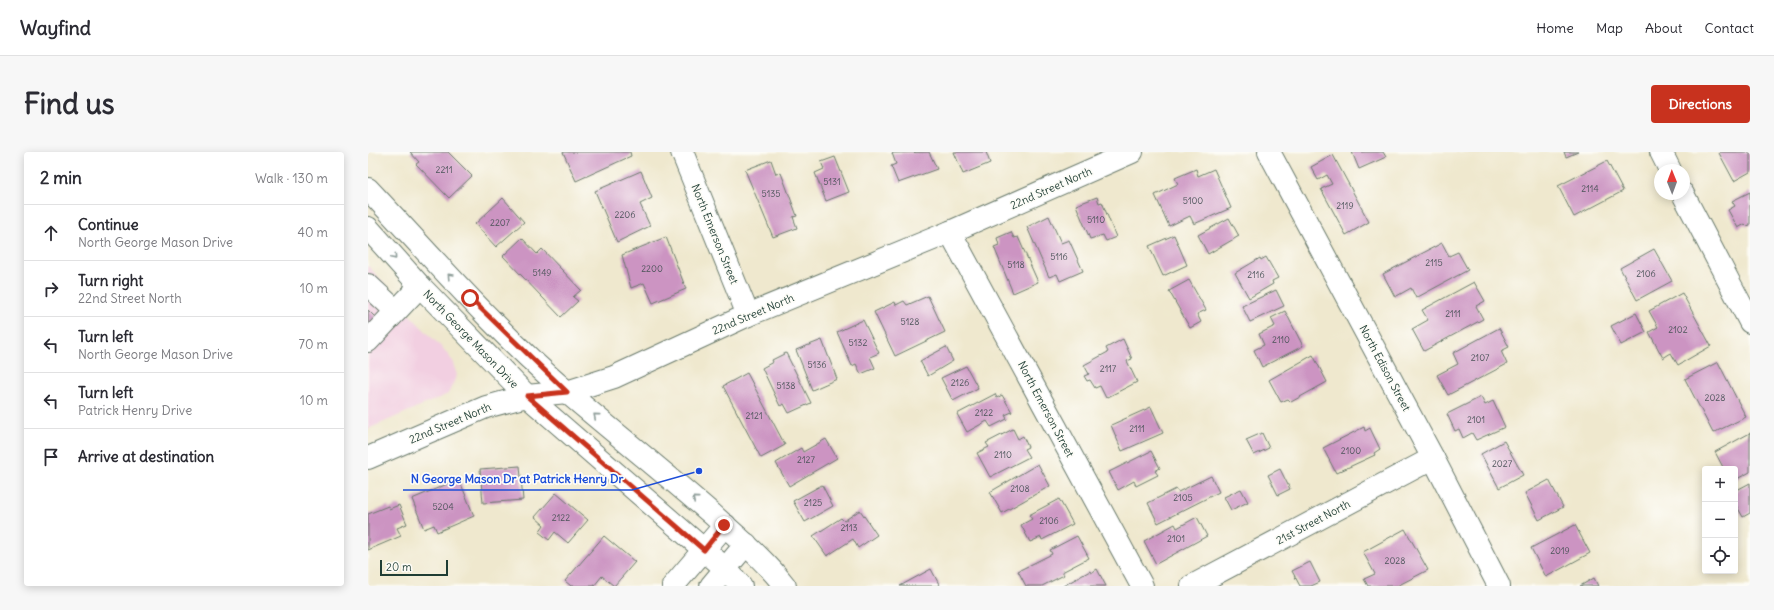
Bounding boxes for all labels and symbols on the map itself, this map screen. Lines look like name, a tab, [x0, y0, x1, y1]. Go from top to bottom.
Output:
house number: 2211	[435, 164, 453, 175]
street label: 22nd Street North	[1008, 164, 1094, 212]
north arrow	[1654, 164, 1690, 200]
house number: 5131	[823, 176, 841, 187]
street label: North Emerson Street	[688, 182, 742, 286]
house number: 2114	[1581, 183, 1599, 194]
house number: 5135	[761, 188, 781, 199]
house number: 5100	[1183, 195, 1203, 206]
house number: 2119	[1336, 200, 1354, 211]
house number: 2206	[615, 209, 635, 220]
house number: 5110	[1087, 214, 1105, 225]
house number: 2207	[490, 217, 511, 228]
house number: 5116	[1050, 251, 1068, 262]
one-way arrow	[390, 252, 397, 259]
house number: 2115	[1425, 257, 1443, 268]
house number: 5118	[1007, 259, 1025, 270]
house number: 2200	[641, 263, 663, 274]
house number: 5149	[532, 267, 552, 278]
house number: 2106	[1636, 268, 1656, 279]
house number: 2116	[1247, 269, 1265, 280]
one-way arrow	[447, 273, 455, 281]
street label: North George Mason Drive	[420, 287, 522, 391]
route start	[461, 289, 479, 307]
street label: 22nd Street North	[710, 290, 796, 338]
house number: 2111	[1445, 308, 1461, 319]
house number: 5128	[901, 316, 919, 327]
street label: North Edison Street	[1356, 322, 1414, 414]
house number: 2102	[1668, 324, 1688, 335]
house number: 2110	[1272, 334, 1290, 345]
house number: 5132	[849, 337, 867, 348]
house number: 2107	[1471, 352, 1490, 363]
house number: 5136	[807, 359, 827, 370]
street label: North Emerson Street	[1015, 359, 1077, 460]
house number: 2117	[1100, 363, 1117, 374]
house number: 2126	[951, 377, 969, 388]
house number: 5138	[776, 380, 796, 391]
house number: 2028	[1705, 392, 1725, 403]
street label: 22nd Street North	[407, 399, 493, 447]
house number: 2122	[975, 407, 993, 418]
house number: 2121	[745, 410, 763, 421]
one-way arrow	[593, 413, 600, 420]
house number: 2101	[1467, 414, 1485, 425]
house number: 2111	[1129, 423, 1145, 434]
house number: 2100	[1341, 445, 1361, 456]
house number: 2110	[994, 449, 1012, 460]
house number: 2127	[797, 454, 816, 465]
house number: 2027	[1492, 458, 1513, 469]
callout: N George Mason Dr at Patrick Henry Dr	[403, 466, 632, 490]
text: N George Mason Dr at Patrick Henry Dr	[411, 471, 623, 487]
house number: 2108	[1010, 483, 1030, 494]
house number: 2105	[1173, 492, 1193, 503]
one-way arrow	[693, 497, 700, 504]
house number: 2125	[804, 497, 822, 508]
street label: 21st Street North	[1274, 497, 1352, 547]
house number: 5204	[432, 501, 454, 512]
house number: 2122	[552, 512, 570, 523]
house number: 2106	[1039, 515, 1059, 526]
route end	[715, 516, 733, 534]
house number: 2113	[840, 522, 858, 533]
house number: 2101	[1167, 533, 1185, 544]
house number: 2019	[1550, 545, 1570, 556]
house number: 2028	[1385, 555, 1405, 566]
scale bar	[380, 558, 448, 577]

